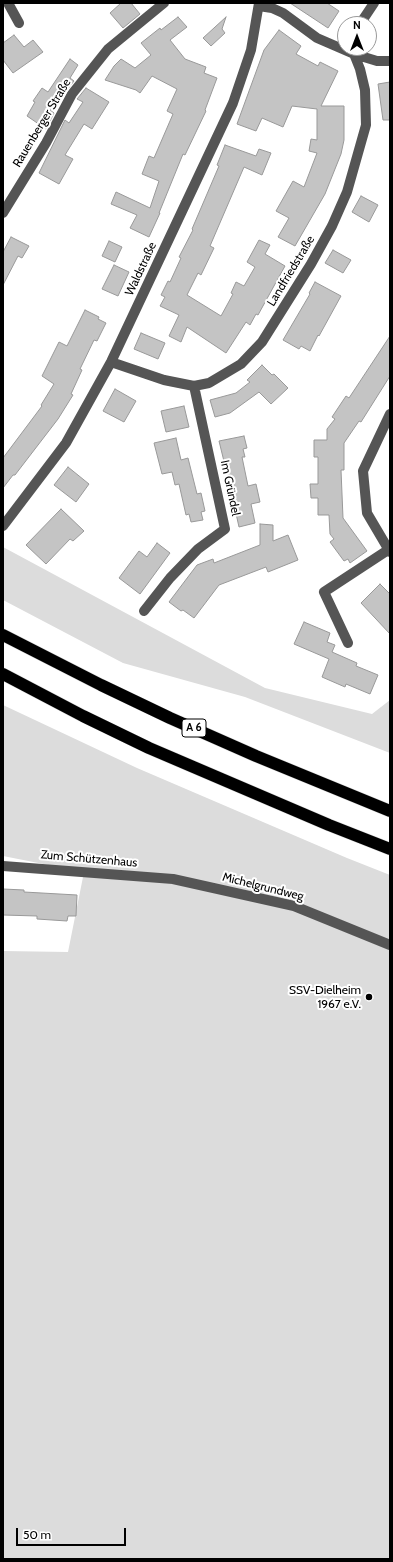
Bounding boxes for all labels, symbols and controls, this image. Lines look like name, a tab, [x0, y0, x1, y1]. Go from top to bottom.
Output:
north arrow	[337, 16, 377, 56]
text: N	[353, 18, 361, 32]
street label: Rauenberger Straße	[10, 76, 74, 170]
street label: Landfriedstraße	[264, 233, 318, 309]
street label: Waldstraße	[122, 240, 160, 298]
street label: Im Gründel	[217, 459, 243, 517]
road number: A 6	[182, 719, 206, 737]
street label: Zum Schützenhaus	[40, 848, 138, 870]
street label: Michelgrundweg	[221, 870, 305, 904]
place label: SSV-Dielheim 1967 e.V.	[289, 983, 361, 1011]
marker: SSV-Dielheim 1967 e.V.	[364, 992, 374, 1002]
scale bar	[18, 1520, 128, 1546]
text: 50 m	[23, 1527, 51, 1542]

